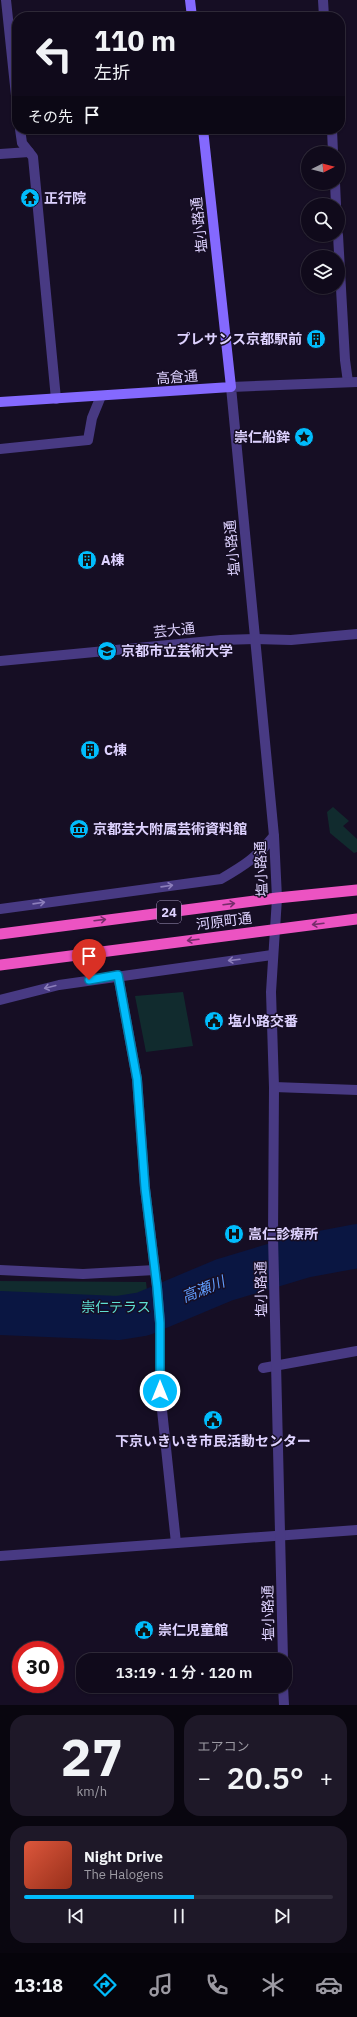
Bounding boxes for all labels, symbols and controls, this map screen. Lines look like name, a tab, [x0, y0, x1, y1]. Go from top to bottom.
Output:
text: 110 m	[94, 22, 176, 59]
icon: left	[28, 28, 80, 80]
text: 左折	[94, 61, 130, 84]
icon: arrive	[81, 104, 103, 126]
text: その先	[28, 107, 73, 126]
north arrow	[301, 146, 345, 190]
map controls	[301, 146, 345, 294]
temple icon: 正行院	[19, 187, 41, 209]
place label: 正行院	[44, 189, 86, 207]
street label: 塩小路通	[187, 196, 211, 254]
button: search	[301, 198, 345, 242]
button: layers	[301, 250, 345, 294]
building icon: プレサンス京都駅前	[305, 328, 327, 350]
place label: プレサンス京都駅前	[176, 330, 302, 348]
street label: 高倉通	[155, 367, 199, 387]
place icon: 崇仁船鉾	[293, 426, 315, 448]
place label: 崇仁船鉾	[234, 428, 290, 446]
street label: 塩小路通	[221, 519, 243, 577]
building icon: A棟	[76, 549, 98, 571]
place label: A棟	[101, 551, 125, 569]
street label: 芸大通	[152, 619, 196, 641]
school or university icon: 京都市立芸術大学	[96, 640, 118, 662]
place label: 京都市立芸術大学	[121, 642, 233, 660]
building icon: C棟	[79, 739, 101, 761]
place label: C棟	[104, 741, 127, 759]
museum icon: 京都芸大附属芸術資料館	[68, 818, 90, 840]
place label: 京都芸大附属芸術資料館	[93, 820, 247, 838]
street label: 塩小路通	[251, 841, 271, 897]
one-way arrow	[161, 882, 174, 890]
one-way arrow	[32, 899, 45, 907]
one-way arrow	[222, 900, 235, 908]
road number: 24	[157, 901, 181, 923]
street label: 河原町通	[195, 909, 253, 933]
one-way arrow	[93, 916, 106, 924]
one-way arrow	[312, 920, 325, 928]
one-way arrow	[187, 936, 200, 944]
pin	[72, 939, 106, 980]
icon: arrive	[78, 945, 100, 967]
one-way arrow	[227, 956, 240, 963]
one-way arrow	[43, 984, 56, 991]
public building icon: 塩小路交番	[203, 1010, 225, 1032]
place label: 塩小路交番	[228, 1012, 298, 1030]
hospital icon: 嵩仁診療所	[223, 1223, 245, 1245]
place label: 嵩仁診療所	[248, 1225, 318, 1243]
street label: 塩小路通	[252, 1261, 270, 1317]
water label: 高瀬川	[179, 1271, 229, 1306]
park label: 崇仁テラス	[81, 1298, 151, 1316]
position arrow	[139, 1370, 181, 1412]
public building icon: 下京いきいき市民活動センター	[202, 1409, 224, 1431]
place label: 下京いきいき市民活動センター	[115, 1432, 311, 1450]
street label: 塩小路通	[259, 1585, 277, 1641]
public building icon: 崇仁児童館	[133, 1619, 155, 1641]
place label: 崇仁児童館	[158, 1621, 228, 1639]
speed limit sign: 30	[12, 1641, 64, 1693]
text: 13:19 · 1 分 · 120 m	[116, 1663, 252, 1682]
text: 27	[61, 1723, 123, 1790]
text: エアコン	[198, 1738, 250, 1755]
text: 20.5°	[227, 1758, 304, 1797]
text: −	[198, 1763, 211, 1792]
text: +	[320, 1763, 333, 1792]
text: km/h	[76, 1783, 107, 1800]
text: Night Drive	[84, 1847, 163, 1866]
text: The Halogens	[84, 1866, 164, 1883]
icon: previous	[65, 1905, 87, 1927]
icon: pause	[168, 1905, 190, 1927]
icon: next	[271, 1905, 293, 1927]
icon: directions	[91, 1971, 119, 1999]
icon: music	[147, 1971, 175, 1999]
icon: phone	[203, 1971, 231, 1999]
icon: climate	[259, 1971, 287, 1999]
icon: car	[315, 1971, 343, 1999]
text: 13:18	[14, 1974, 63, 1997]

